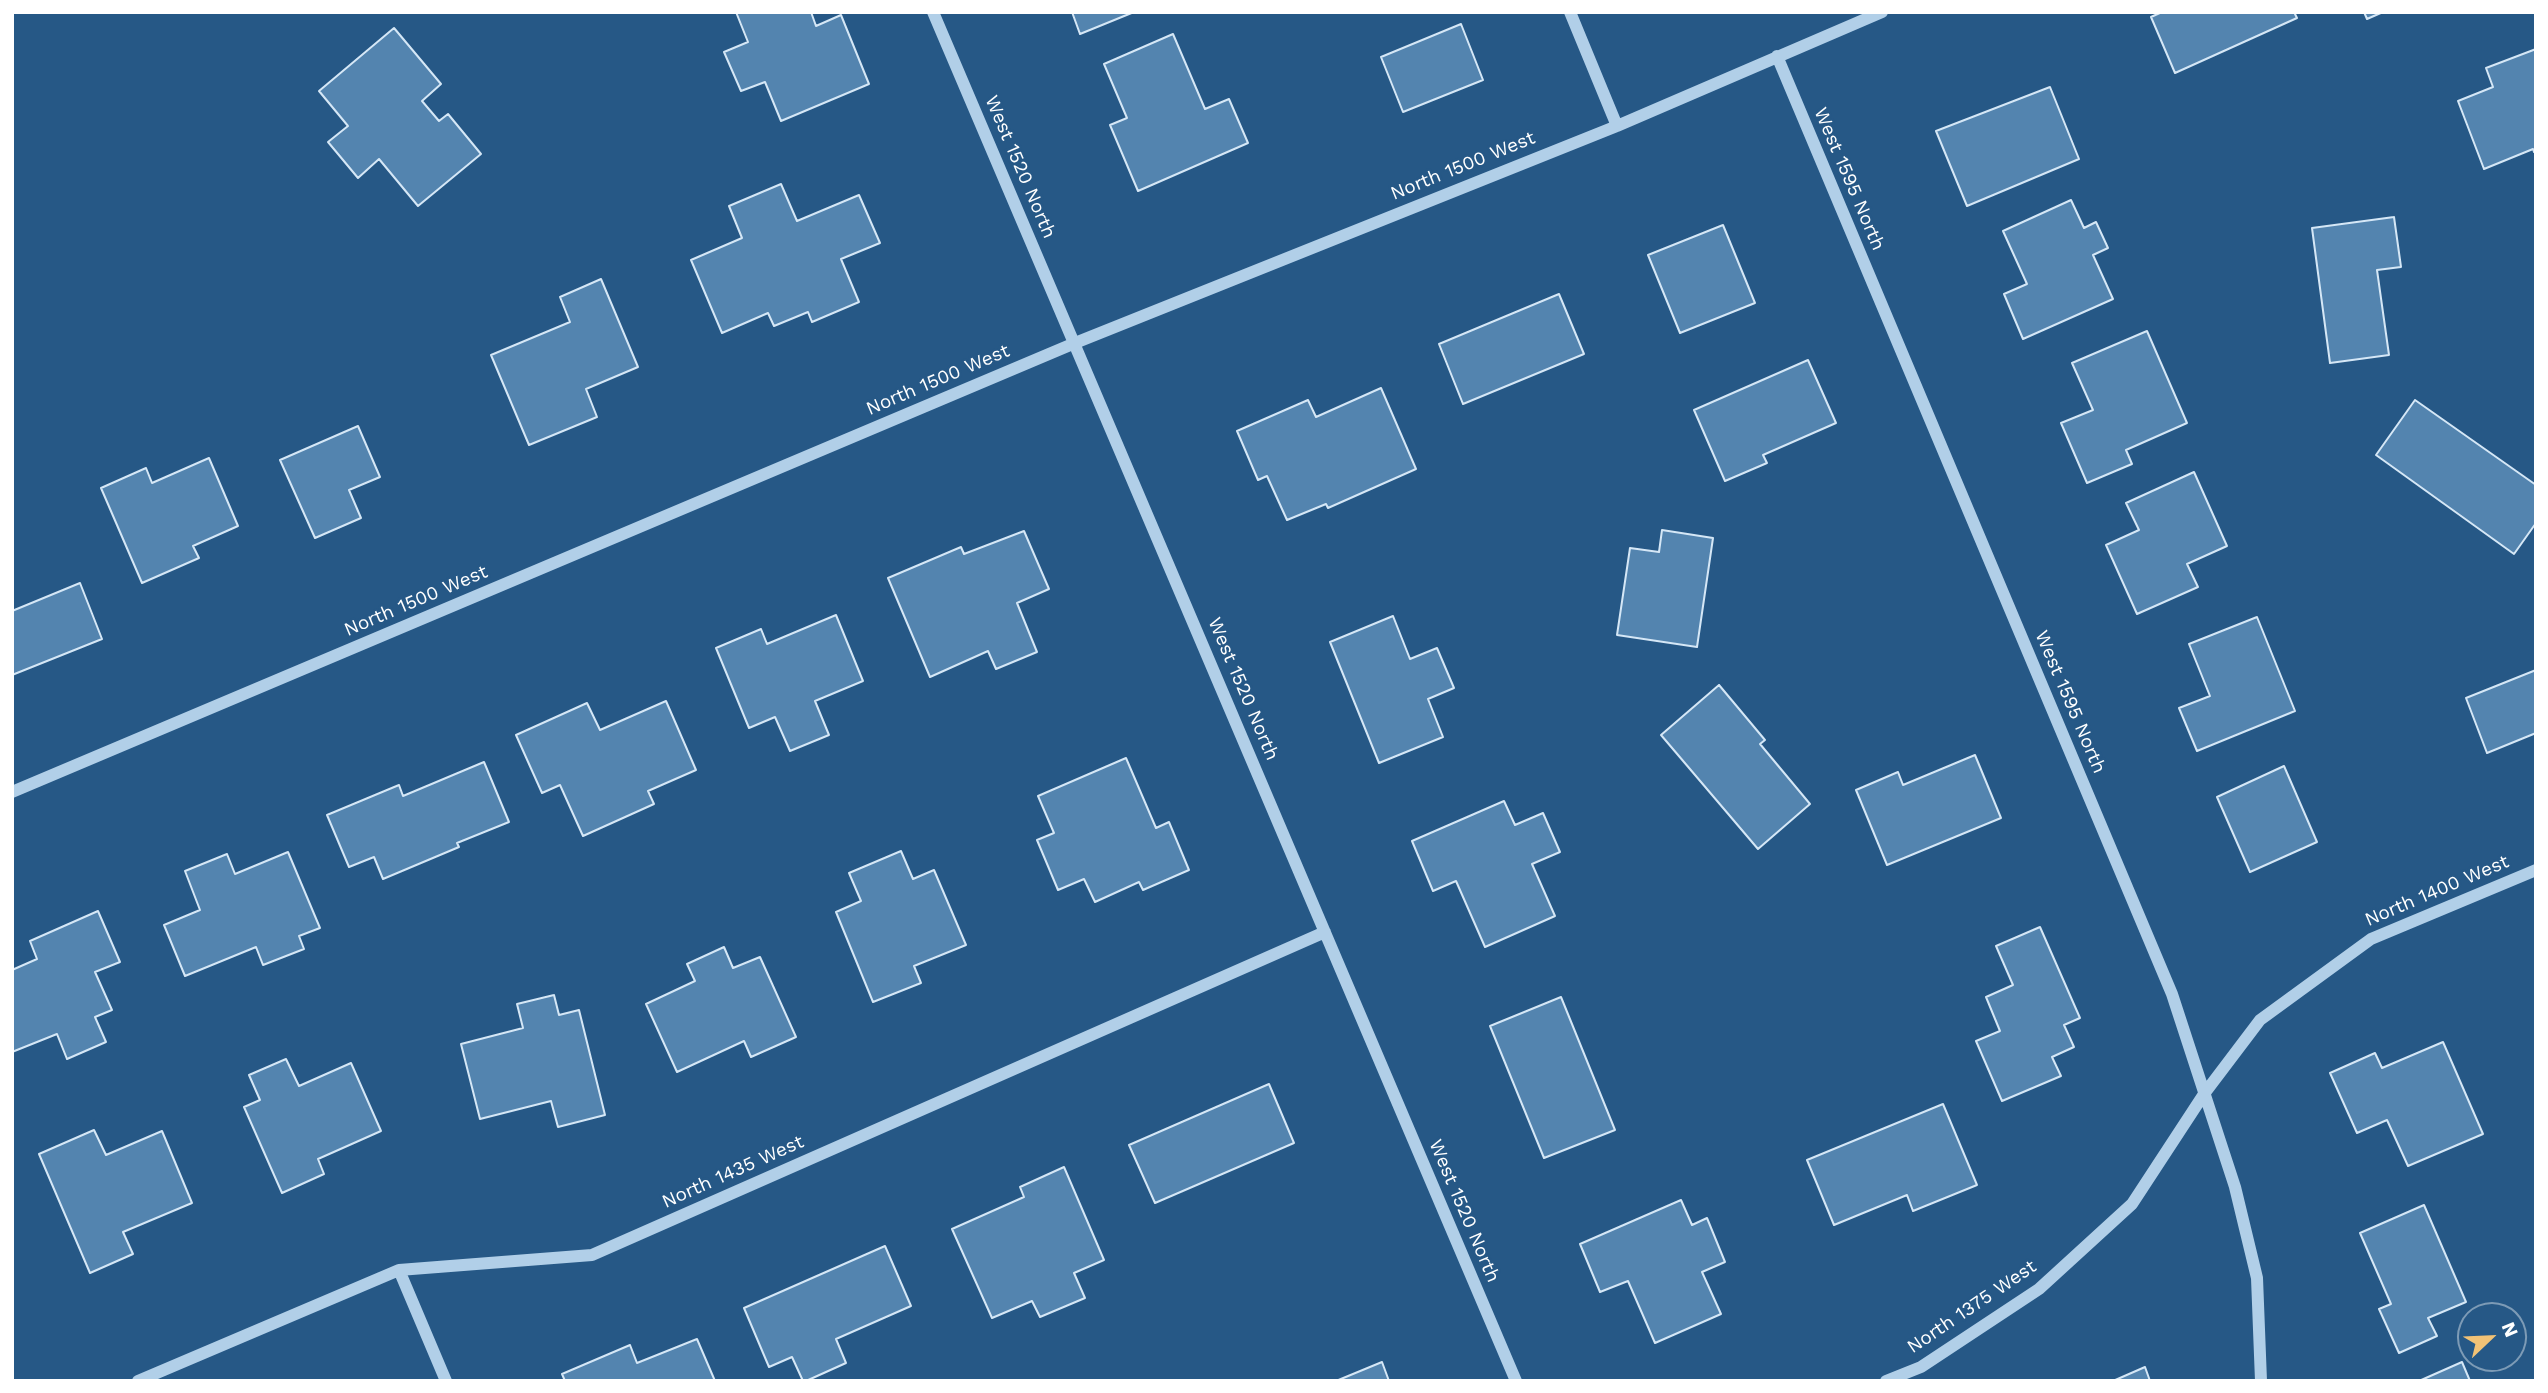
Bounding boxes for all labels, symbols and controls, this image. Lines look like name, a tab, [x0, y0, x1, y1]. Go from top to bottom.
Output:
street label: West 1520 North	[980, 92, 1060, 242]
street label: West 1595 North	[1809, 104, 1889, 254]
street label: North 1500 West	[1387, 127, 1539, 205]
street label: North 1500 West	[863, 339, 1013, 421]
street label: North 1500 West	[341, 560, 491, 642]
street label: West 1520 North	[1203, 614, 1283, 764]
street label: West 1595 North	[2030, 627, 2110, 777]
street label: North 1400 West	[2362, 850, 2512, 932]
street label: North 1435 West	[659, 1131, 807, 1213]
street label: West 1520 North	[1424, 1136, 1504, 1286]
street label: North 1375 West	[1903, 1255, 2041, 1359]
north arrow	[2457, 1302, 2527, 1372]
text: N	[2497, 1318, 2523, 1340]

